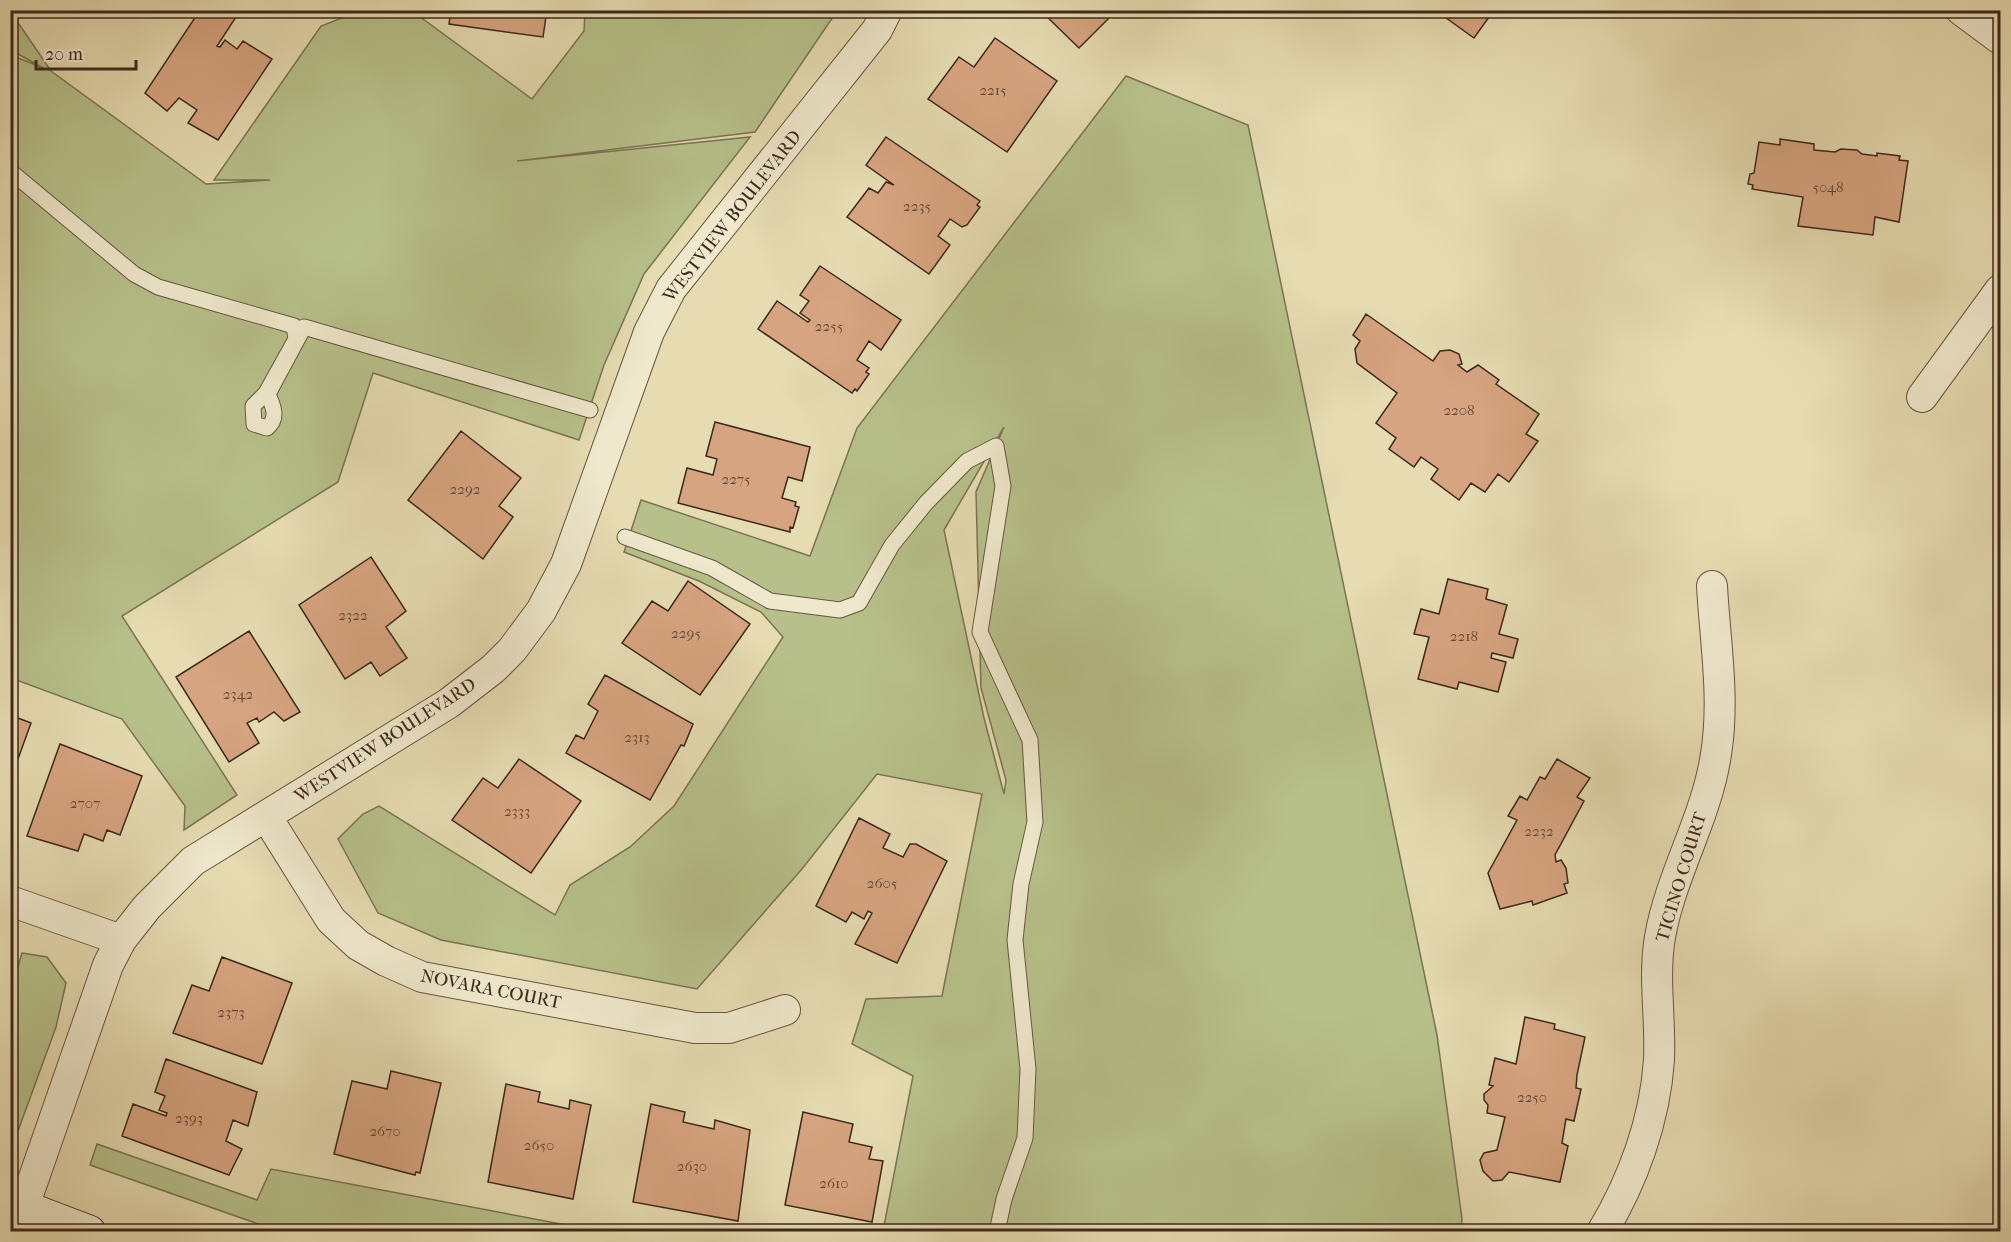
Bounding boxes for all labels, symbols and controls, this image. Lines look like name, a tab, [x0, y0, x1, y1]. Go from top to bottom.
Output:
scale bar	[36, 33, 136, 71]
text: 20 m	[45, 44, 83, 65]
house number: 2215	[979, 81, 1007, 99]
street label: WESTVIEW BOULEVARD	[658, 126, 806, 307]
house number: 5048	[1813, 178, 1843, 196]
house number: 2235	[903, 197, 931, 215]
house number: 2255	[815, 317, 843, 335]
house number: 2208	[1443, 401, 1475, 419]
house number: 2275	[721, 470, 751, 488]
house number: 2292	[449, 480, 481, 498]
house number: 2322	[338, 606, 368, 624]
house number: 2295	[671, 624, 701, 642]
house number: 2218	[1450, 627, 1478, 645]
street label: WESTVIEW BOULEVARD	[290, 674, 480, 808]
house number: 2342	[223, 685, 254, 703]
house number: 2313	[624, 728, 650, 746]
house number: 2707	[70, 794, 100, 812]
house number: 2333	[504, 802, 530, 820]
street label: TICINO COURT	[1652, 809, 1711, 944]
house number: 2232	[1524, 822, 1554, 840]
house number: 2605	[867, 874, 897, 892]
street label: NOVARA COURT	[419, 966, 564, 1014]
house number: 2373	[217, 1003, 245, 1021]
house number: 2250	[1517, 1088, 1547, 1106]
house number: 2393	[175, 1109, 203, 1127]
house number: 2670	[369, 1122, 401, 1140]
house number: 2650	[524, 1136, 554, 1154]
house number: 2630	[677, 1157, 707, 1175]
house number: 2610	[819, 1174, 849, 1192]

